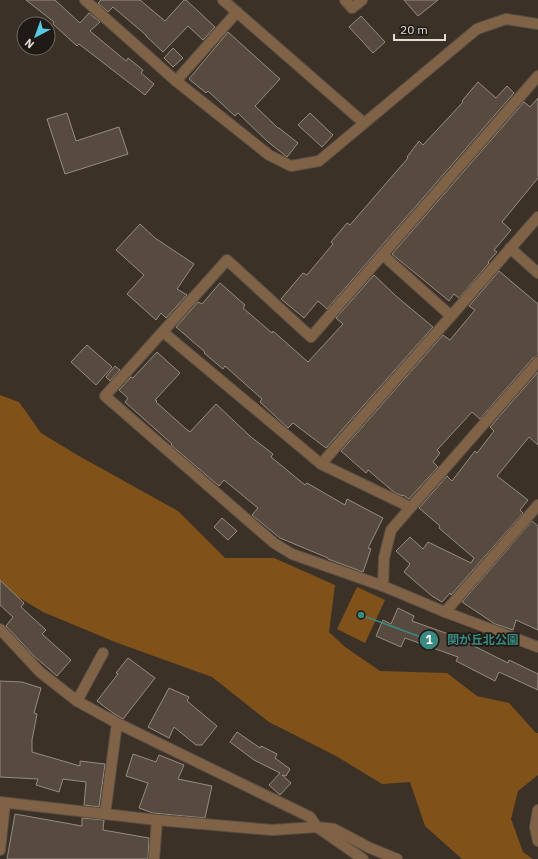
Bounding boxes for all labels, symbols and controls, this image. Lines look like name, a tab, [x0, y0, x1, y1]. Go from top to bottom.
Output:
north arrow	[16, 16, 56, 56]
scale bar	[394, 16, 445, 42]
text: 20 m	[400, 22, 428, 37]
text: N	[22, 36, 37, 51]
callout: 関が丘北公園	[419, 628, 527, 652]
text: 1	[425, 632, 433, 647]
text: 関が丘北公園	[447, 632, 519, 647]

